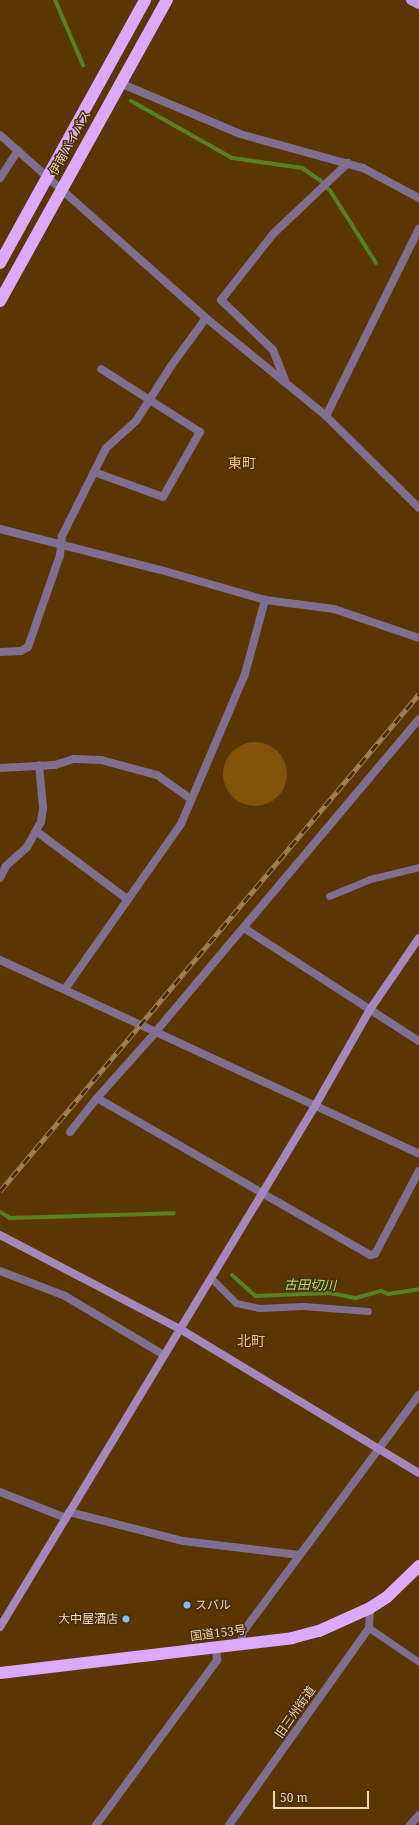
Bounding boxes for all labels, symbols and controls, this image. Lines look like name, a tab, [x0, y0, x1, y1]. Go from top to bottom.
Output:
street label: 伊南バイパス	[46, 108, 94, 178]
district label: 東町	[228, 455, 256, 471]
water label: 古田切川	[284, 1277, 336, 1293]
district label: 北町	[237, 1333, 265, 1349]
place label: スバル	[195, 1598, 231, 1612]
marker: スバル	[182, 1600, 192, 1610]
place label: 大中屋酒店	[58, 1612, 118, 1626]
marker: 大中屋酒店	[121, 1614, 131, 1624]
street label: 国道153号	[189, 1622, 247, 1644]
street label: 旧三州街道	[272, 1683, 318, 1741]
scale bar	[275, 1783, 371, 1809]
text: 50 m	[280, 1789, 308, 1806]

